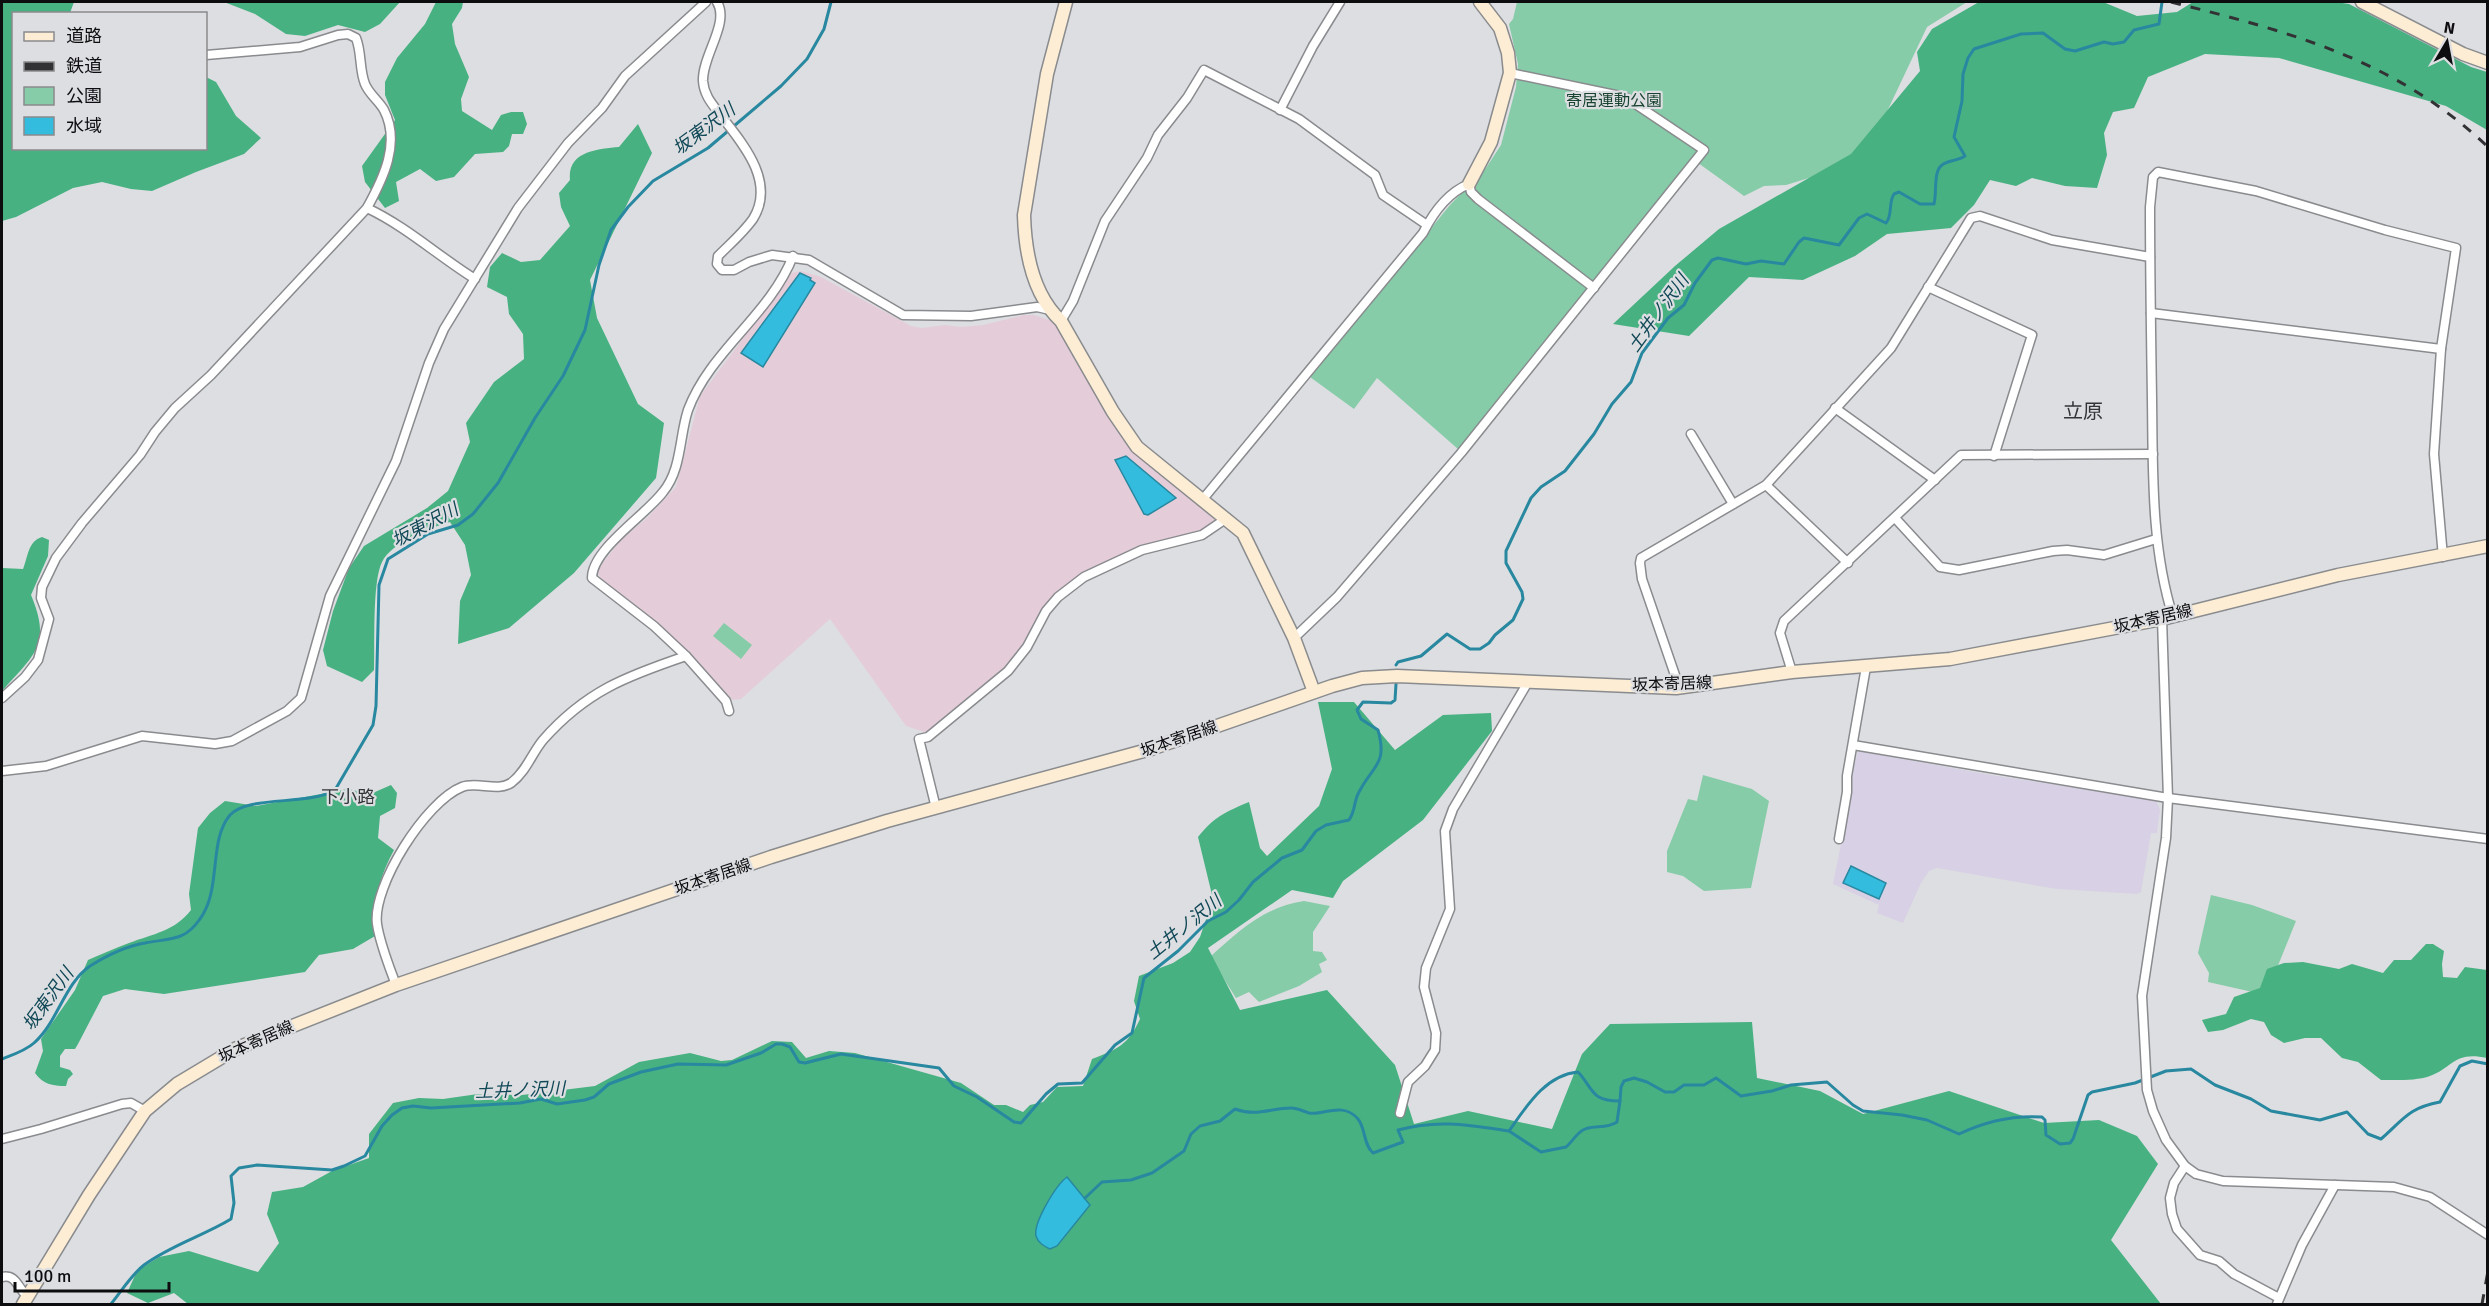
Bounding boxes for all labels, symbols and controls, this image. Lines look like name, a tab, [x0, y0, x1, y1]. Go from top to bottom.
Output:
legend	[12, 12, 207, 150]
north arrow	[2417, 12, 2477, 72]
text: N	[2442, 17, 2457, 39]
text: 道路	[66, 25, 102, 47]
text: 鉄道	[66, 55, 102, 77]
text: 公園	[66, 85, 102, 107]
park label: 寄居運動公園	[1566, 91, 1662, 111]
water label: 坂東沢川	[669, 97, 741, 159]
text: 水域	[66, 115, 102, 137]
water label: 土井ノ沢川	[1623, 269, 1695, 356]
district label: 立原	[2063, 399, 2103, 424]
water label: 坂東沢川	[388, 497, 464, 552]
street label: 坂本寄居線	[2112, 600, 2194, 638]
street label: 坂本寄居線	[1632, 673, 1712, 695]
street label: 坂本寄居線	[1138, 717, 1220, 761]
district label: 下小路	[321, 786, 375, 808]
street label: 坂本寄居線	[672, 855, 754, 899]
water label: 土井ノ沢川	[1142, 889, 1227, 964]
water label: 坂東沢川	[18, 962, 79, 1035]
street label: 坂本寄居線	[215, 1017, 297, 1067]
water label: 土井ノ沢川	[475, 1077, 567, 1103]
scale bar	[15, 1255, 170, 1293]
text: 100 m	[24, 1265, 71, 1287]

